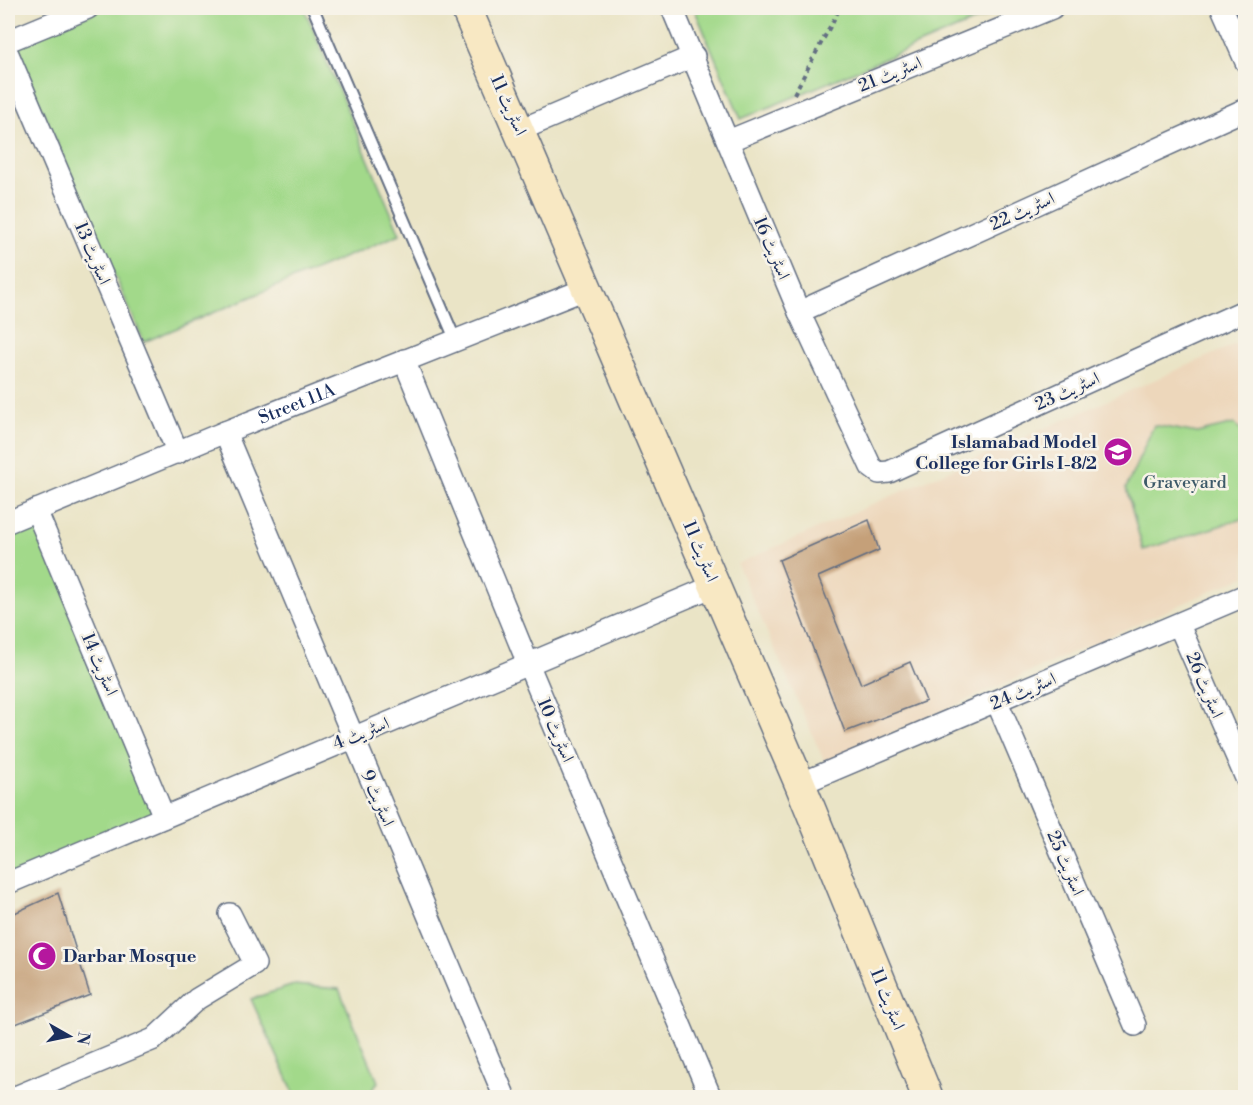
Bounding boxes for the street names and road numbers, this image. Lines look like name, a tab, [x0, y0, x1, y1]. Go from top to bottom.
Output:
street label: اسٹریٹ 21	[855, 51, 925, 98]
street label: اسٹریٹ 11	[485, 71, 532, 139]
street label: اسٹریٹ 22	[986, 187, 1058, 236]
street label: اسٹریٹ 16	[748, 213, 795, 283]
street label: اسٹریٹ 13	[69, 218, 116, 288]
street label: اسٹریٹ 23	[1031, 367, 1103, 416]
street label: Street 11A	[255, 378, 339, 430]
street label: اسٹریٹ 11	[677, 517, 724, 585]
street label: اسٹریٹ 14	[76, 629, 123, 699]
street label: اسٹریٹ 26	[1180, 649, 1229, 722]
street label: اسٹریٹ 24	[987, 667, 1060, 716]
street label: اسٹریٹ 10	[532, 695, 579, 766]
street label: اسٹریٹ 4	[329, 712, 393, 755]
street label: اسٹریٹ 9	[355, 766, 400, 830]
street label: اسٹریٹ 25	[1042, 827, 1090, 899]
street label: اسٹریٹ 11	[865, 965, 910, 1033]

